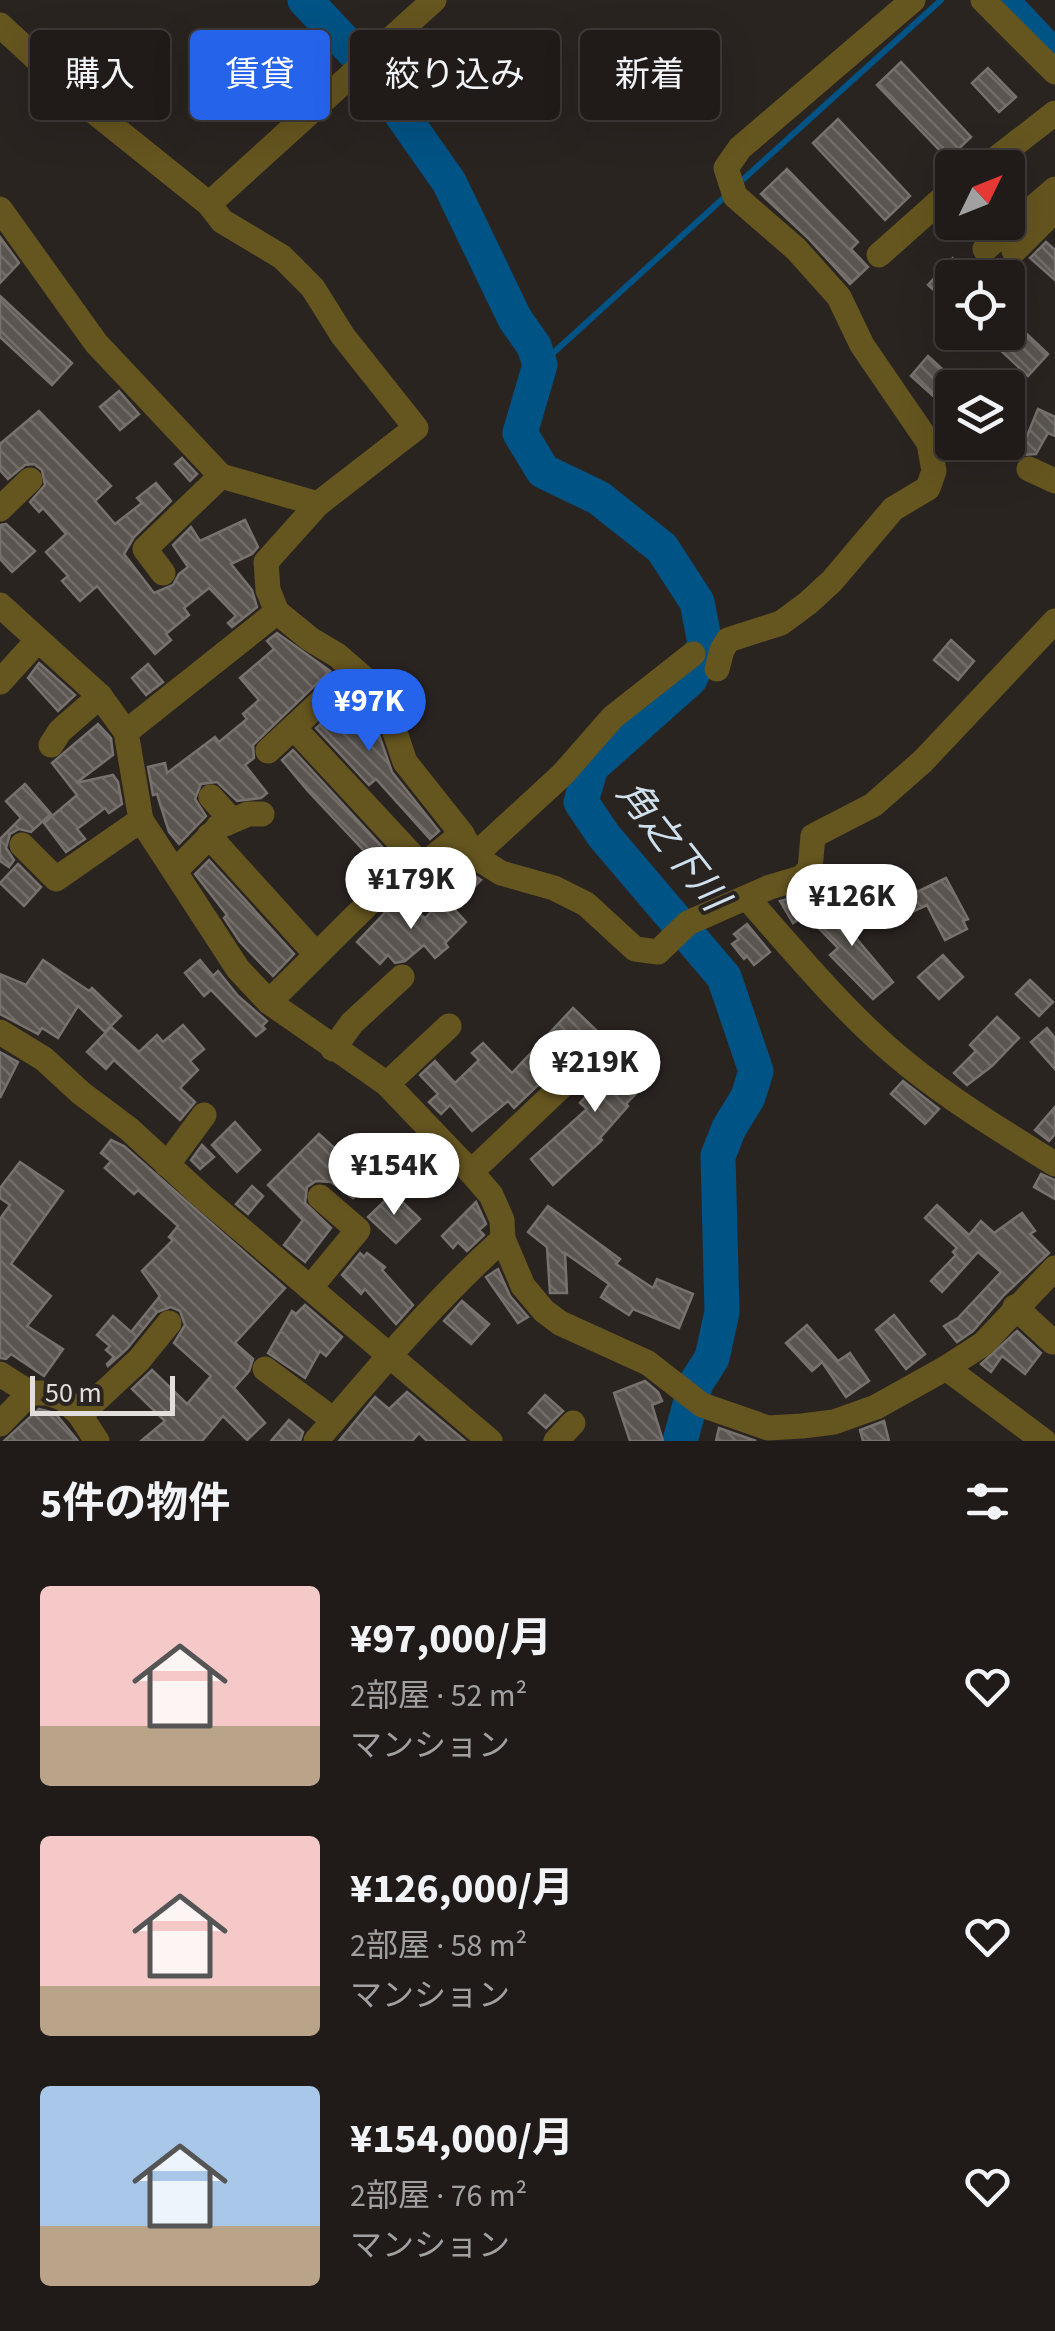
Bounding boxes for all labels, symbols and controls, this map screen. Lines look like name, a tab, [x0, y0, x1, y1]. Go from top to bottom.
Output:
chip: 購入	[30, 30, 170, 120]
chip: 賃貸	[190, 30, 330, 120]
chip: 絞り込み	[350, 30, 560, 120]
chip: 新着	[580, 30, 720, 120]
north arrow	[935, 150, 1025, 240]
map controls	[935, 150, 1025, 460]
button: locate	[935, 260, 1025, 350]
button: layers	[935, 370, 1025, 460]
pin: ¥97K	[310, 669, 428, 754]
text: ¥97K	[334, 678, 404, 724]
water label: 角之下川	[604, 769, 743, 925]
pin: ¥179K	[341, 847, 481, 932]
text: ¥179K	[367, 856, 455, 902]
pin: ¥126K	[782, 864, 922, 949]
text: ¥126K	[808, 873, 896, 919]
pin: ¥219K	[525, 1030, 665, 1115]
text: ¥219K	[551, 1039, 639, 1085]
pin: ¥154K	[324, 1133, 464, 1218]
text: ¥154K	[350, 1142, 438, 1188]
scale bar	[30, 1371, 175, 1416]
text: 50 m	[45, 1373, 102, 1413]
text: 5件の物件	[40, 1474, 230, 1534]
icon: filters	[960, 1474, 1015, 1529]
text: ¥97,000/月	[350, 1609, 552, 1669]
icon: home	[120, 1626, 240, 1746]
icon: heart	[960, 1659, 1015, 1714]
text: 2部屋 · 52 m²	[350, 1673, 527, 1719]
text: マンション	[350, 1723, 510, 1769]
text: ¥126,000/月	[350, 1859, 574, 1919]
icon: home	[120, 1876, 240, 1996]
icon: heart	[960, 1909, 1015, 1964]
text: 2部屋 · 58 m²	[350, 1923, 527, 1969]
text: マンション	[350, 1973, 510, 2019]
text: ¥154,000/月	[350, 2109, 574, 2169]
icon: home	[120, 2126, 240, 2246]
icon: heart	[960, 2159, 1015, 2214]
text: 2部屋 · 76 m²	[350, 2173, 527, 2219]
text: マンション	[350, 2223, 510, 2269]

